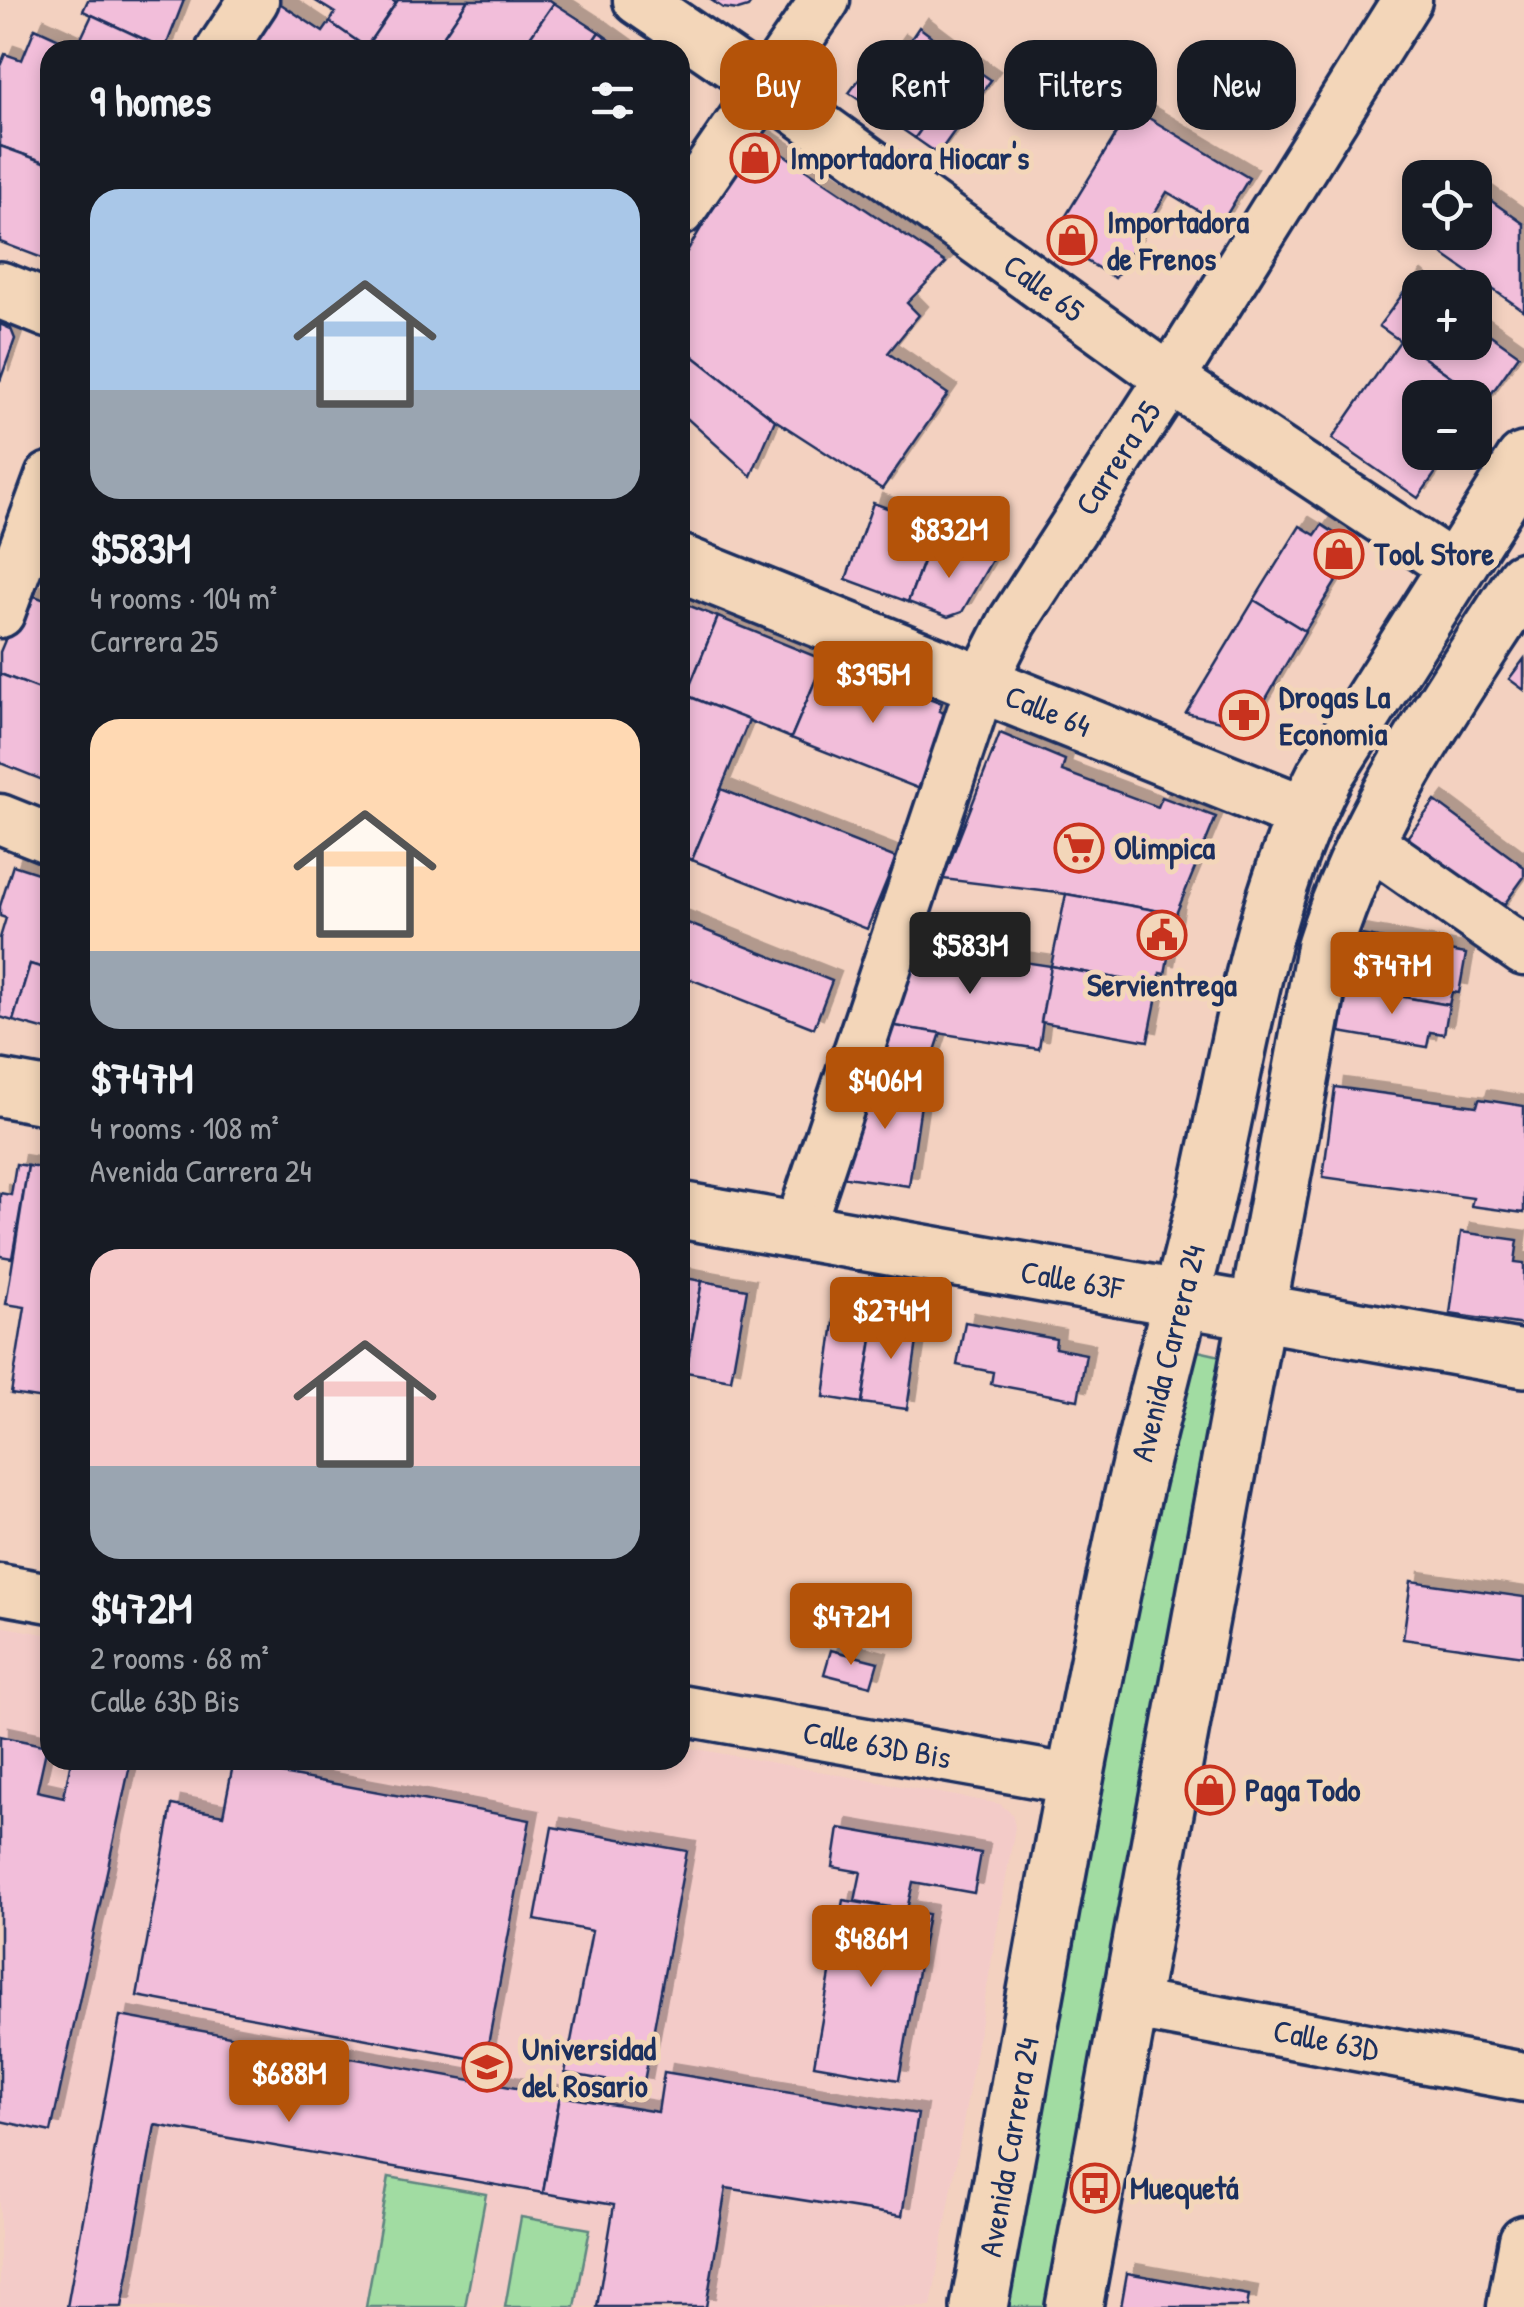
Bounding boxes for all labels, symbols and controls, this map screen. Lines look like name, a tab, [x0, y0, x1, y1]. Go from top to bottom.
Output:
chip: Buy	[720, 40, 837, 130]
chip: Rent	[857, 40, 984, 130]
chip: Filters	[1004, 40, 1157, 130]
chip: New	[1177, 40, 1296, 130]
text: 9 homes	[90, 72, 211, 129]
icon: filters	[585, 73, 640, 128]
shop icon: Importadora Hiocar's	[729, 132, 781, 184]
place label: Importadora Hiocar's	[790, 136, 1029, 180]
map controls	[1402, 160, 1492, 470]
button: locate	[1402, 160, 1492, 250]
place label: Importadora de Frenos	[1107, 200, 1249, 280]
shop icon: Importadora de Frenos	[1046, 214, 1098, 266]
street label: Calle 65	[995, 244, 1093, 332]
icon: home	[275, 254, 455, 434]
button: +	[1402, 270, 1492, 360]
button: −	[1402, 380, 1492, 470]
street label: Carrera 25	[1065, 392, 1171, 523]
pin: $832M	[879, 496, 1019, 581]
text: $832M	[910, 507, 988, 550]
text: $583M	[90, 519, 191, 576]
shop icon: Tool Store	[1313, 528, 1365, 580]
place label: Tool Store	[1373, 532, 1495, 575]
text: 4 rooms · 104 m²	[90, 576, 277, 619]
text: Carrera 25	[90, 619, 218, 662]
pin: $395M	[803, 641, 943, 726]
text: $395M	[836, 652, 910, 695]
street label: Calle 64	[999, 674, 1097, 747]
place label: Drogas La Economia	[1279, 675, 1391, 755]
pharmacy icon: Drogas La Economia	[1218, 689, 1270, 741]
icon: home	[275, 784, 455, 964]
supermarket icon: Olimpica	[1053, 822, 1105, 874]
place label: Olimpica	[1114, 826, 1216, 870]
public building icon: Servientrega	[1136, 909, 1188, 961]
pin: $583M	[900, 912, 1040, 997]
text: $583M	[932, 923, 1009, 966]
pin: $747M	[1322, 932, 1462, 1017]
text: $747M	[1353, 943, 1431, 986]
place label: Servientrega	[1087, 963, 1237, 1007]
pin: $406M	[815, 1047, 955, 1132]
text: $747M	[90, 1049, 194, 1106]
text: $406M	[848, 1058, 922, 1101]
text: 4 rooms · 108 m²	[90, 1106, 279, 1149]
text: Avenida Carrera 24	[90, 1149, 312, 1192]
street label: Avenida Carrera 24	[1120, 1240, 1215, 1466]
street label: Calle 63F	[1018, 1249, 1128, 1310]
pin: $274M	[821, 1277, 961, 1362]
text: $274M	[852, 1288, 930, 1331]
icon: home	[275, 1314, 455, 1494]
text: $472M	[90, 1579, 192, 1636]
pin: $472M	[781, 1583, 921, 1668]
text: $472M	[812, 1594, 890, 1637]
text: 2 rooms · 68 m²	[90, 1636, 269, 1679]
text: Calle 63D Bis	[90, 1679, 239, 1722]
street label: Calle 63D Bis	[800, 1710, 954, 1779]
shop icon: Paga Todo	[1184, 1764, 1236, 1816]
place label: Paga Todo	[1245, 1768, 1360, 1812]
pin: $486M	[801, 1905, 941, 1990]
text: $486M	[834, 1916, 908, 1959]
street label: Calle 63D	[1270, 2008, 1382, 2071]
place label: Universidad del Rosario	[522, 2027, 657, 2107]
street label: Avenida Carrera 24	[968, 2034, 1049, 2260]
pin: $688M	[219, 2040, 359, 2125]
school or university icon: Universidad del Rosario	[461, 2041, 513, 2093]
text: $688M	[251, 2051, 327, 2094]
bus stop icon: Muequetá	[1069, 2162, 1121, 2214]
place label: Muequetá	[1130, 2166, 1239, 2210]

